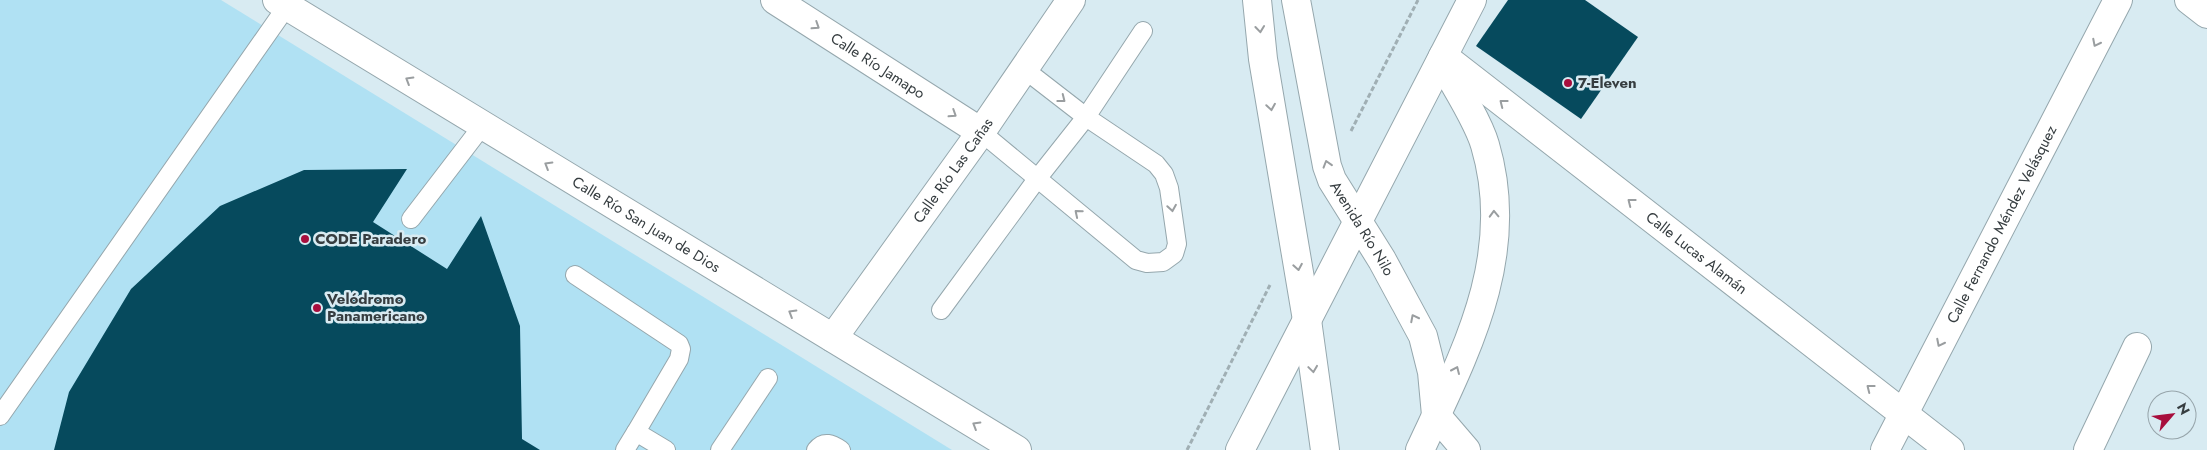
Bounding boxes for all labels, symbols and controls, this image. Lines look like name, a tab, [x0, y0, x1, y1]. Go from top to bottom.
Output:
one-way arrow	[811, 20, 820, 30]
one-way arrow	[1254, 26, 1265, 34]
street label: Calle Río Jamapo	[826, 27, 929, 104]
one-way arrow	[2092, 38, 2102, 47]
place label: 7-Eleven	[1578, 72, 1637, 94]
one-way arrow	[406, 77, 415, 87]
marker: 7-Eleven	[1562, 77, 1574, 89]
one-way arrow	[1056, 93, 1065, 101]
one-way arrow	[1500, 100, 1509, 108]
one-way arrow	[1266, 103, 1276, 111]
one-way arrow	[947, 108, 957, 117]
street label: Calle Río Las Cañas	[908, 114, 998, 228]
street label: Calle Fernando Méndez Velásquez	[1941, 122, 2062, 327]
one-way arrow	[1323, 160, 1333, 168]
one-way arrow	[544, 161, 553, 171]
street label: Calle Río San Juan de Dios	[568, 171, 724, 278]
street label: Avenida Río Nilo	[1325, 177, 1400, 280]
one-way arrow	[1628, 200, 1637, 208]
one-way arrow	[1166, 204, 1176, 213]
street label: Calle Lucas Alamán	[1641, 206, 1752, 300]
one-way arrow	[1075, 210, 1084, 219]
one-way arrow	[1489, 210, 1499, 218]
place label: CODE Paradero	[315, 228, 426, 250]
marker: CODE Paradero	[299, 233, 311, 245]
one-way arrow	[1292, 263, 1302, 272]
place label: Velódromo Panamericano	[326, 288, 425, 327]
marker: Velódromo Panamericano	[311, 302, 323, 314]
one-way arrow	[788, 309, 797, 319]
one-way arrow	[1410, 314, 1420, 323]
one-way arrow	[1936, 338, 1946, 347]
one-way arrow	[1307, 365, 1318, 373]
one-way arrow	[1449, 366, 1460, 375]
one-way arrow	[1866, 385, 1876, 394]
north arrow	[2147, 390, 2197, 440]
text: N	[2172, 399, 2195, 419]
one-way arrow	[972, 421, 981, 431]

